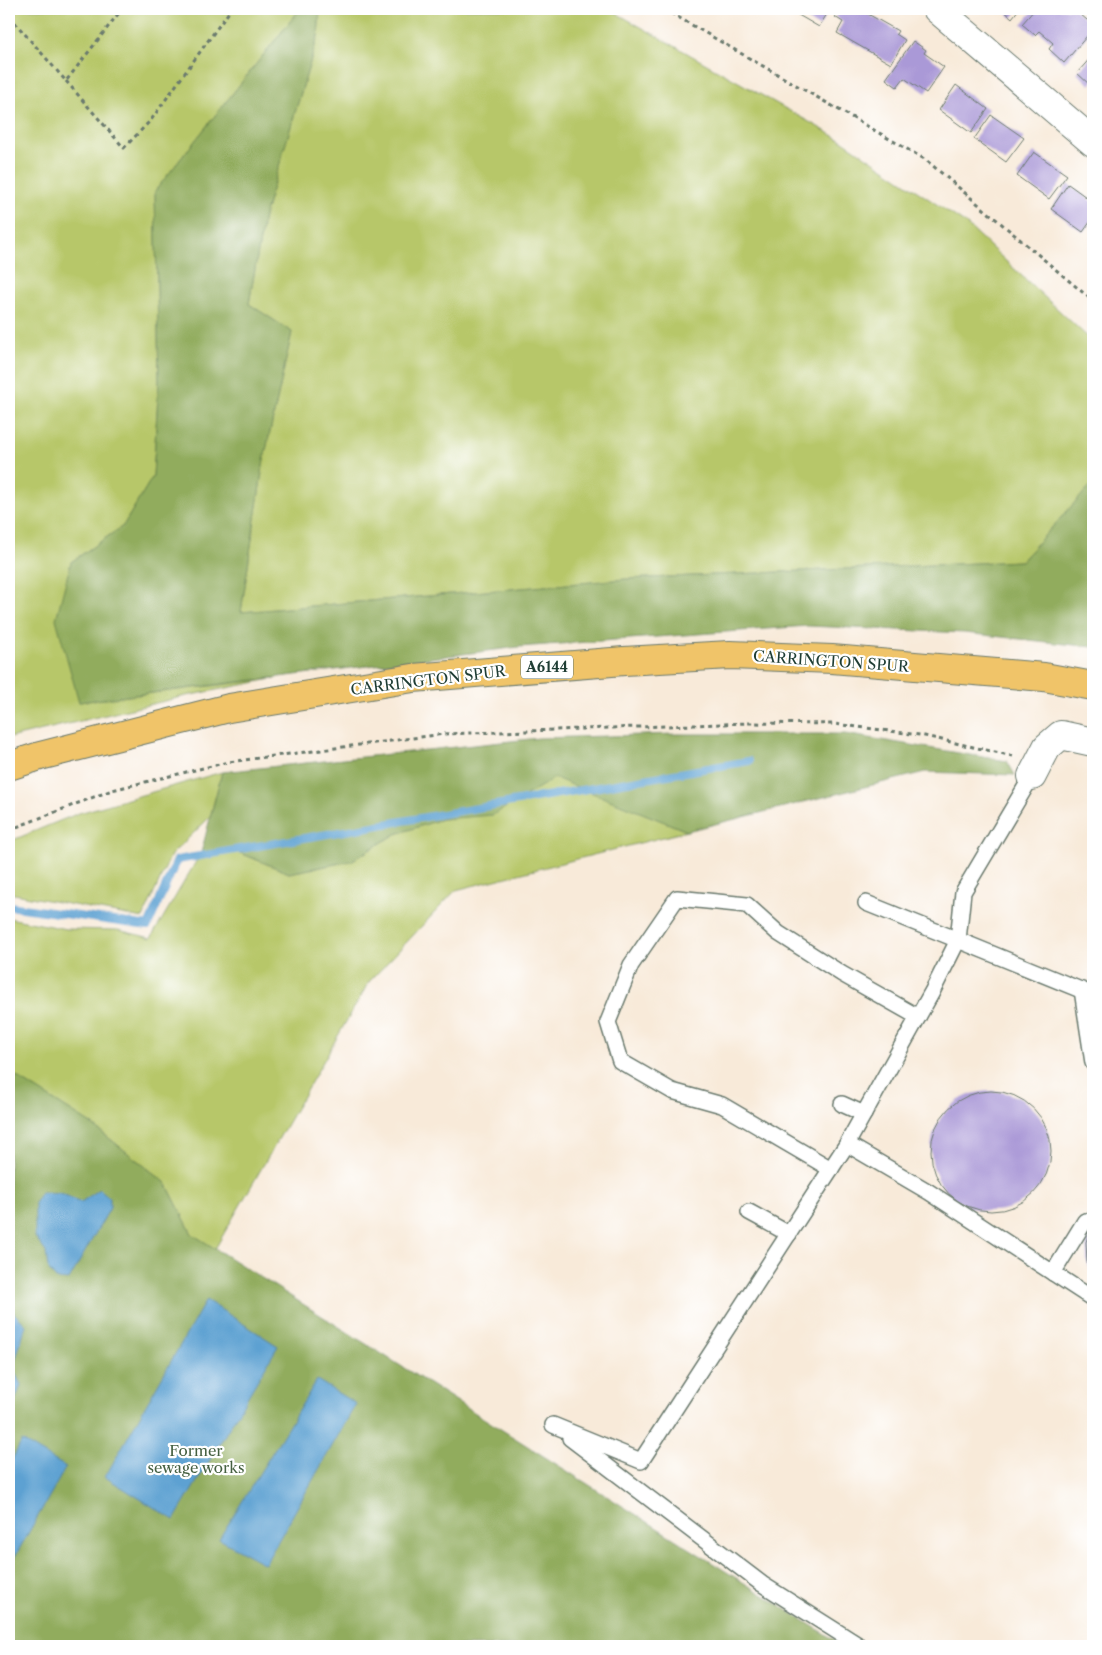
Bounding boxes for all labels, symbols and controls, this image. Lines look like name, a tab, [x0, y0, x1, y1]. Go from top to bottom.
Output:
street label: CARRINGTON SPUR	[753, 646, 910, 676]
road number: A6144	[521, 656, 573, 679]
street label: CARRINGTON SPUR	[349, 661, 508, 699]
park label: Former sewage works	[147, 1441, 245, 1477]

